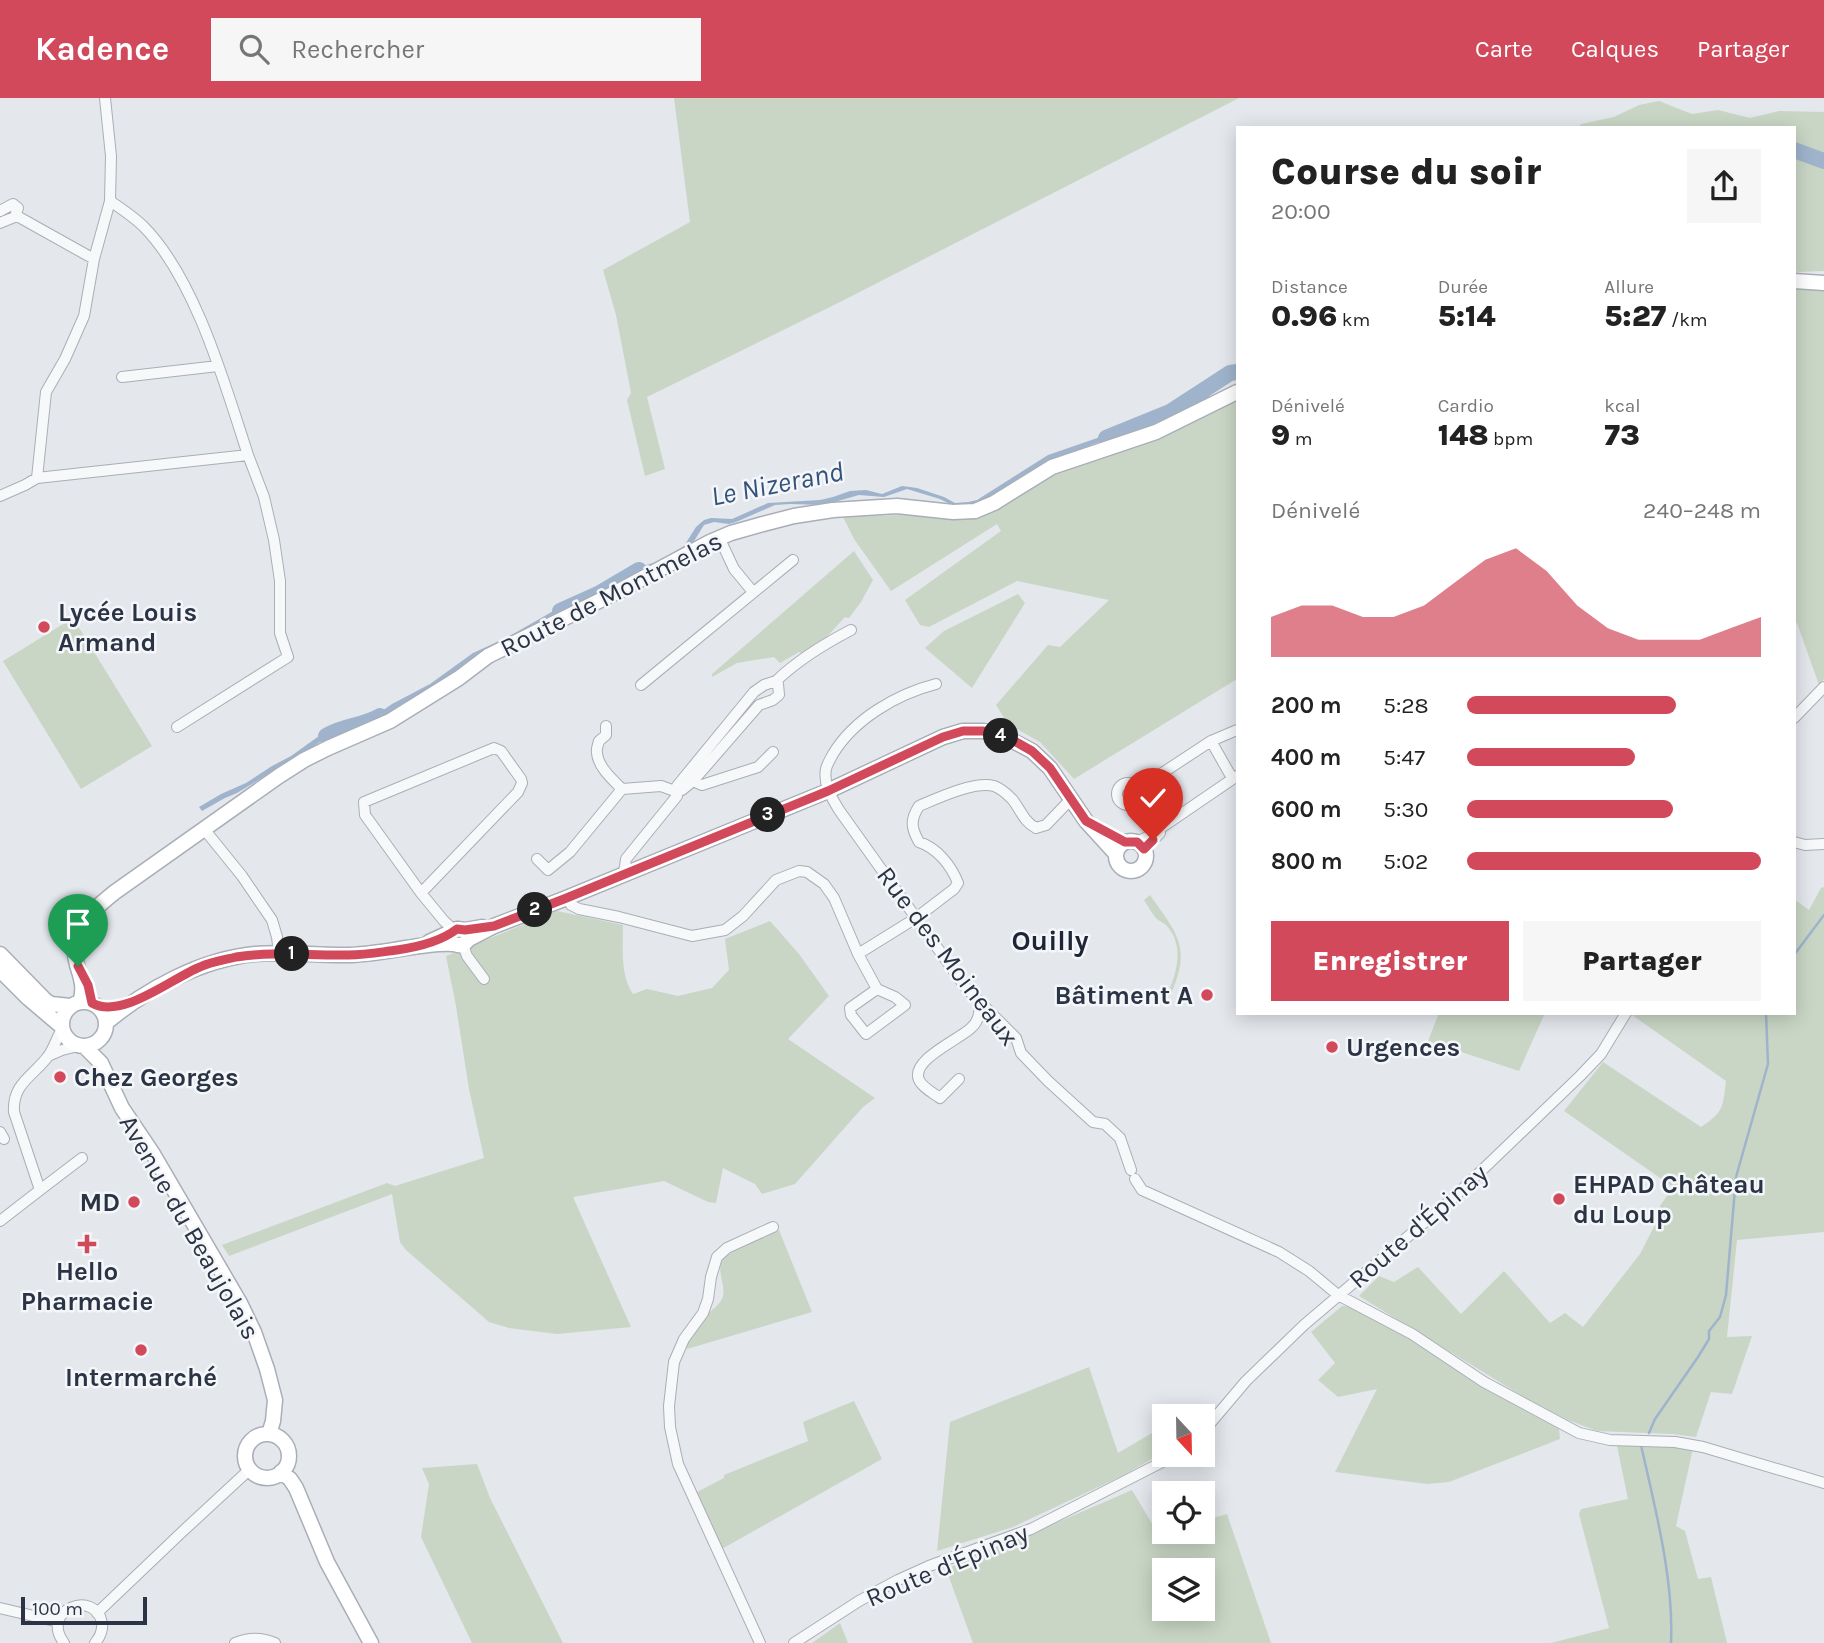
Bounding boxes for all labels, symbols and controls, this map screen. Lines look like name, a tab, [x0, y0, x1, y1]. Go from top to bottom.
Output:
search box	[211, 18, 701, 81]
text: Kadence	[35, 30, 169, 68]
icon: search	[235, 30, 273, 68]
text: Rechercher	[291, 34, 424, 65]
text: Carte	[1475, 35, 1533, 63]
text: Calques	[1571, 35, 1659, 63]
text: Partager	[1697, 35, 1789, 63]
text: Course du soir	[1271, 149, 1542, 194]
button: share	[1687, 149, 1761, 223]
text: 20:00	[1271, 198, 1331, 225]
text: Distance	[1271, 276, 1348, 298]
text: Durée	[1438, 276, 1488, 298]
text: Allure	[1604, 276, 1654, 298]
text: 0.96	[1271, 298, 1337, 334]
text: 5:14	[1438, 298, 1496, 334]
text: 5:27	[1604, 298, 1666, 334]
text: km	[1337, 309, 1370, 331]
text: /km	[1666, 309, 1708, 331]
text: Dénivelé	[1271, 395, 1345, 417]
text: Cardio	[1438, 395, 1494, 417]
text: kcal	[1604, 395, 1641, 417]
text: 9	[1271, 417, 1290, 453]
text: 148	[1438, 417, 1489, 453]
text: 73	[1604, 417, 1640, 453]
text: m	[1290, 428, 1313, 450]
text: bpm	[1489, 428, 1533, 450]
water label: Le Nizerand	[708, 454, 846, 513]
text: Dénivelé	[1271, 497, 1360, 524]
text: 240–248 m	[1643, 497, 1761, 524]
street label: Route de Montmelas	[495, 525, 727, 664]
place label: Lycée Louis Armand	[58, 597, 197, 658]
marker: Lycée Louis Armand	[36, 619, 52, 635]
text: 200 m	[1271, 692, 1342, 719]
text: 5:28	[1383, 692, 1429, 719]
pin: 4	[984, 718, 1018, 754]
text: 4	[995, 724, 1006, 746]
text: 400 m	[1271, 744, 1341, 771]
text: 5:47	[1383, 744, 1425, 771]
pin	[1123, 768, 1183, 840]
icon: check	[1134, 779, 1172, 817]
text: 600 m	[1271, 796, 1342, 823]
text: 5:30	[1383, 796, 1429, 823]
pin: 3	[750, 798, 786, 832]
text: 3	[762, 803, 773, 825]
text: 800 m	[1271, 848, 1343, 875]
text: 5:02	[1383, 848, 1428, 875]
street label: Rue des Moineaux	[870, 861, 1025, 1052]
pin: 2	[518, 892, 552, 928]
pin	[48, 894, 108, 966]
text: 2	[529, 898, 540, 920]
icon: arrive	[59, 905, 97, 943]
button: Enregistrer	[1271, 921, 1509, 1001]
button: Partager	[1523, 921, 1761, 1001]
district label: Ouilly	[1012, 924, 1089, 957]
pin: 1	[274, 936, 310, 972]
text: 1	[288, 942, 295, 964]
place label: Bâtiment A	[1054, 980, 1193, 1011]
marker: Bâtiment A	[1199, 987, 1215, 1003]
place label: Urgences	[1346, 1032, 1460, 1063]
marker: Urgences	[1324, 1039, 1340, 1055]
place label: Chez Georges	[74, 1062, 239, 1093]
marker: Chez Georges	[52, 1069, 68, 1085]
street label: Avenue du Beaujolais	[113, 1110, 266, 1345]
street label: Route d'Épinay	[1342, 1157, 1494, 1295]
place label: EHPAD Château du Loup	[1573, 1169, 1765, 1230]
place label: MD	[79, 1187, 120, 1218]
marker: EHPAD Château du Loup	[1551, 1191, 1567, 1207]
marker: MD	[126, 1194, 142, 1210]
marker: Hello Pharmacie	[79, 1236, 95, 1252]
place label: Hello Pharmacie	[21, 1256, 153, 1317]
marker: Intermarché	[133, 1342, 149, 1358]
place label: Intermarché	[65, 1362, 217, 1393]
north arrow	[1152, 1404, 1214, 1466]
map controls	[1152, 1404, 1215, 1621]
button: locate	[1152, 1481, 1215, 1544]
street label: Route d'Épinay	[861, 1516, 1033, 1614]
button: layers	[1152, 1558, 1215, 1621]
scale bar	[21, 1594, 147, 1626]
text: 100 m	[32, 1598, 83, 1620]

